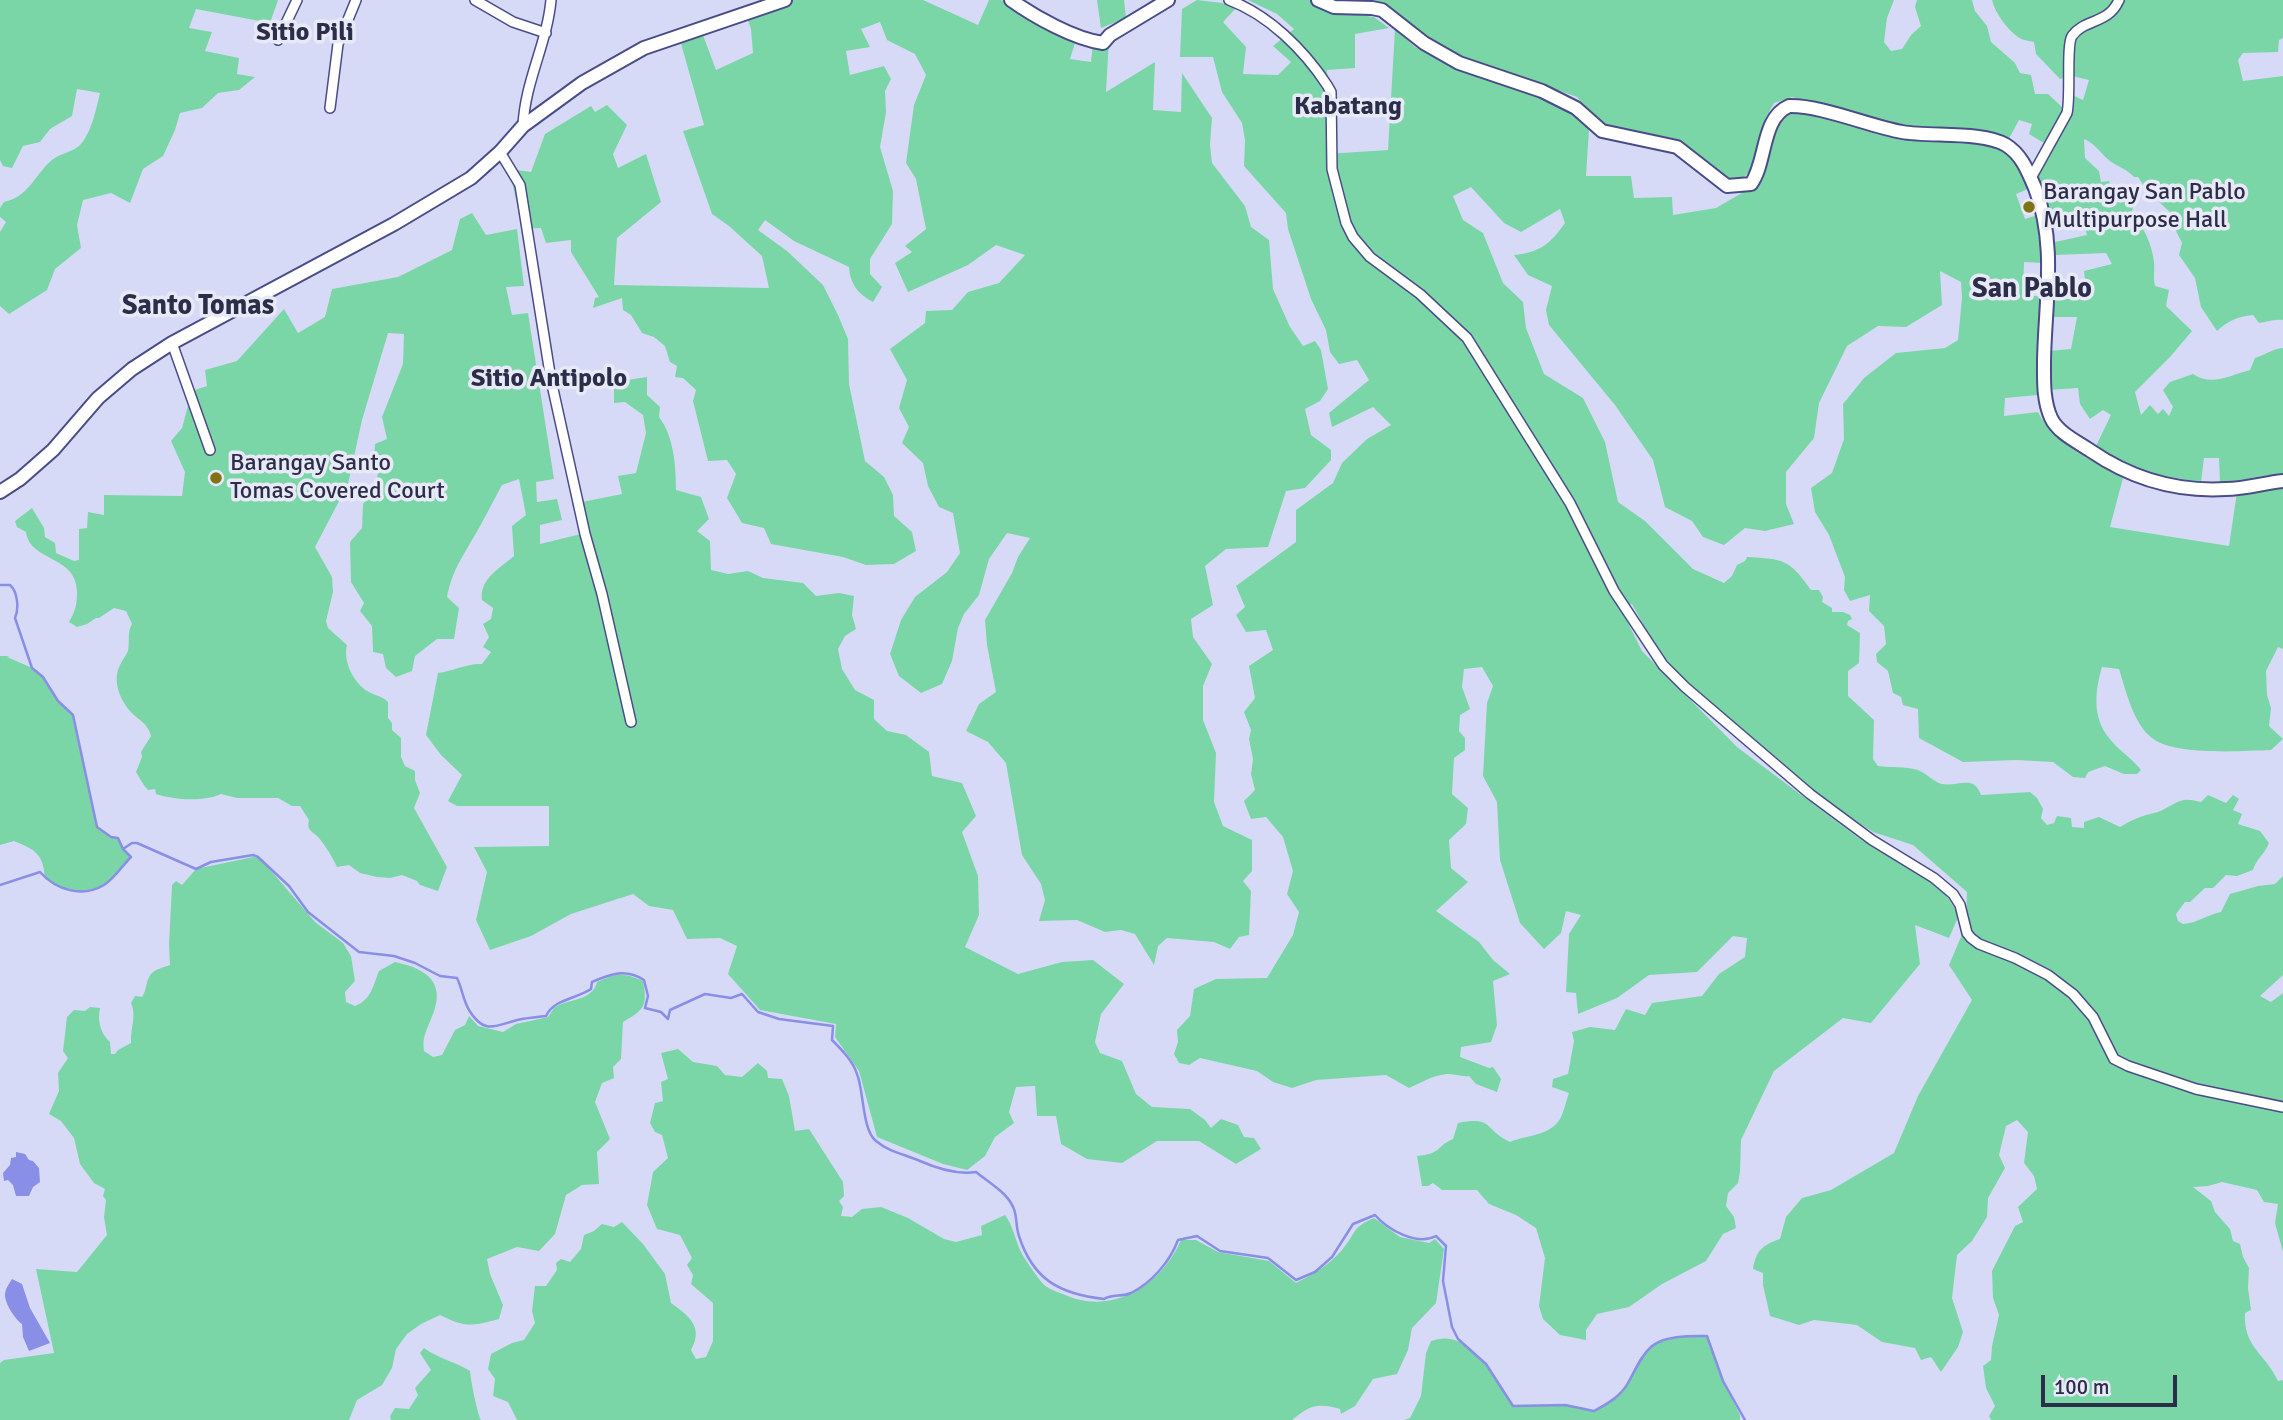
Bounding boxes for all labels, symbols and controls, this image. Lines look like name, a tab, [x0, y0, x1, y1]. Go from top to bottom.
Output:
district label: Sitio Pili	[256, 17, 354, 49]
district label: Kabatang	[1294, 91, 1402, 123]
place label: Barangay San Pablo Multipurpose Hall	[2043, 179, 2246, 235]
marker: Barangay San Pablo Multipurpose Hall	[2021, 199, 2037, 215]
district label: San Pablo	[1972, 273, 2092, 307]
district label: Santo Tomas	[122, 290, 274, 324]
district label: Sitio Antipolo	[471, 363, 627, 395]
place label: Barangay Santo Tomas Covered Court	[230, 450, 445, 506]
marker: Barangay Santo Tomas Covered Court	[208, 470, 224, 486]
scale bar	[2045, 1360, 2182, 1404]
text: 100 m	[2054, 1374, 2109, 1400]

